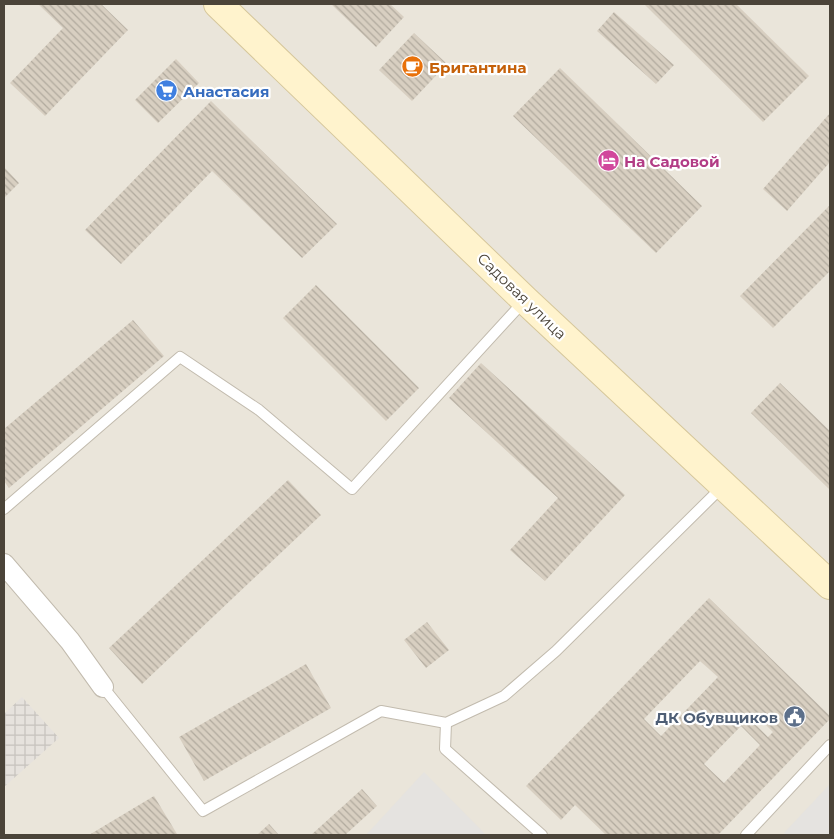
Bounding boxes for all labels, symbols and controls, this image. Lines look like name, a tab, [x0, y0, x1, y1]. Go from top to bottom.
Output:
cafe icon: Бригантина	[401, 55, 425, 79]
place label: Бригантина	[429, 58, 526, 77]
supermarket icon: Анастасия	[155, 79, 179, 103]
place label: Анастасия	[183, 82, 269, 101]
hotel icon: На Садовой	[596, 149, 620, 173]
place label: На Садовой	[624, 152, 720, 171]
street label: Садовая улица	[474, 249, 570, 343]
public building icon: ДК Обувщиков	[782, 705, 806, 729]
place label: ДК Обувщиков	[655, 708, 778, 727]

